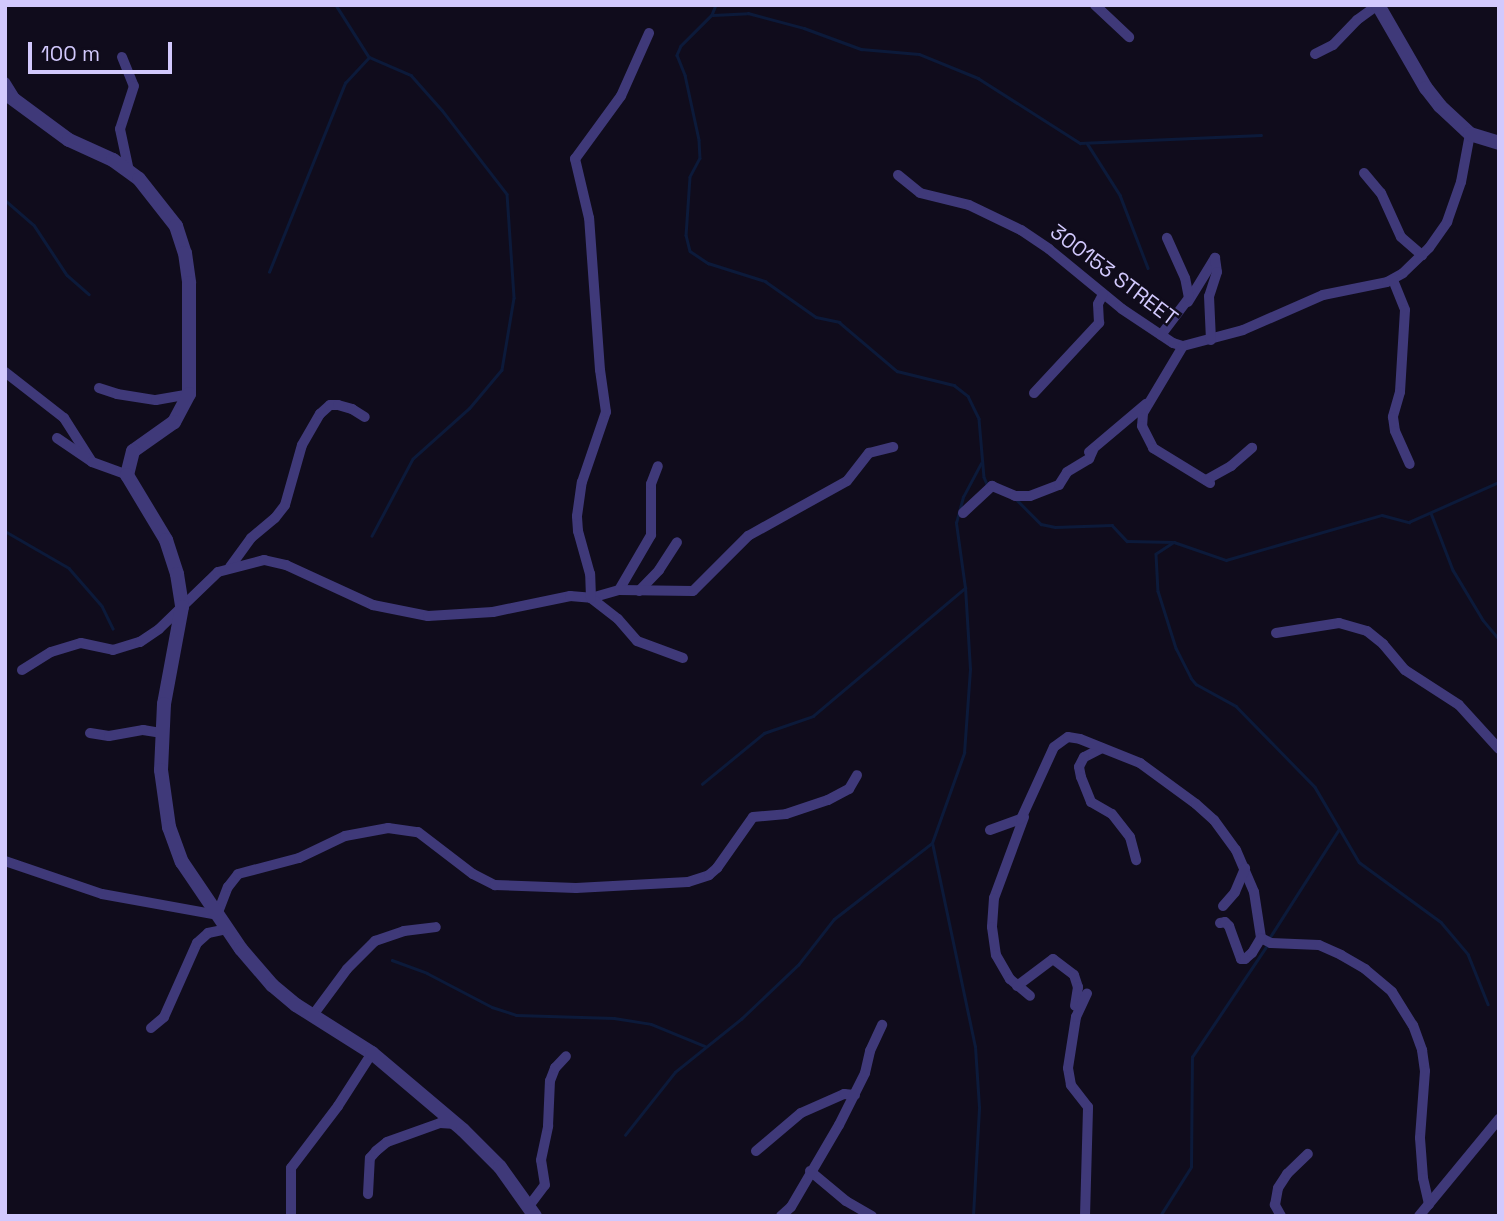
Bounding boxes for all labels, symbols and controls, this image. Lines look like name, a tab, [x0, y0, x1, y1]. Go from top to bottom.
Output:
scale bar	[32, 28, 175, 72]
text: 100 m	[41, 40, 100, 67]
street label: 300153 STREET	[1045, 219, 1183, 331]

